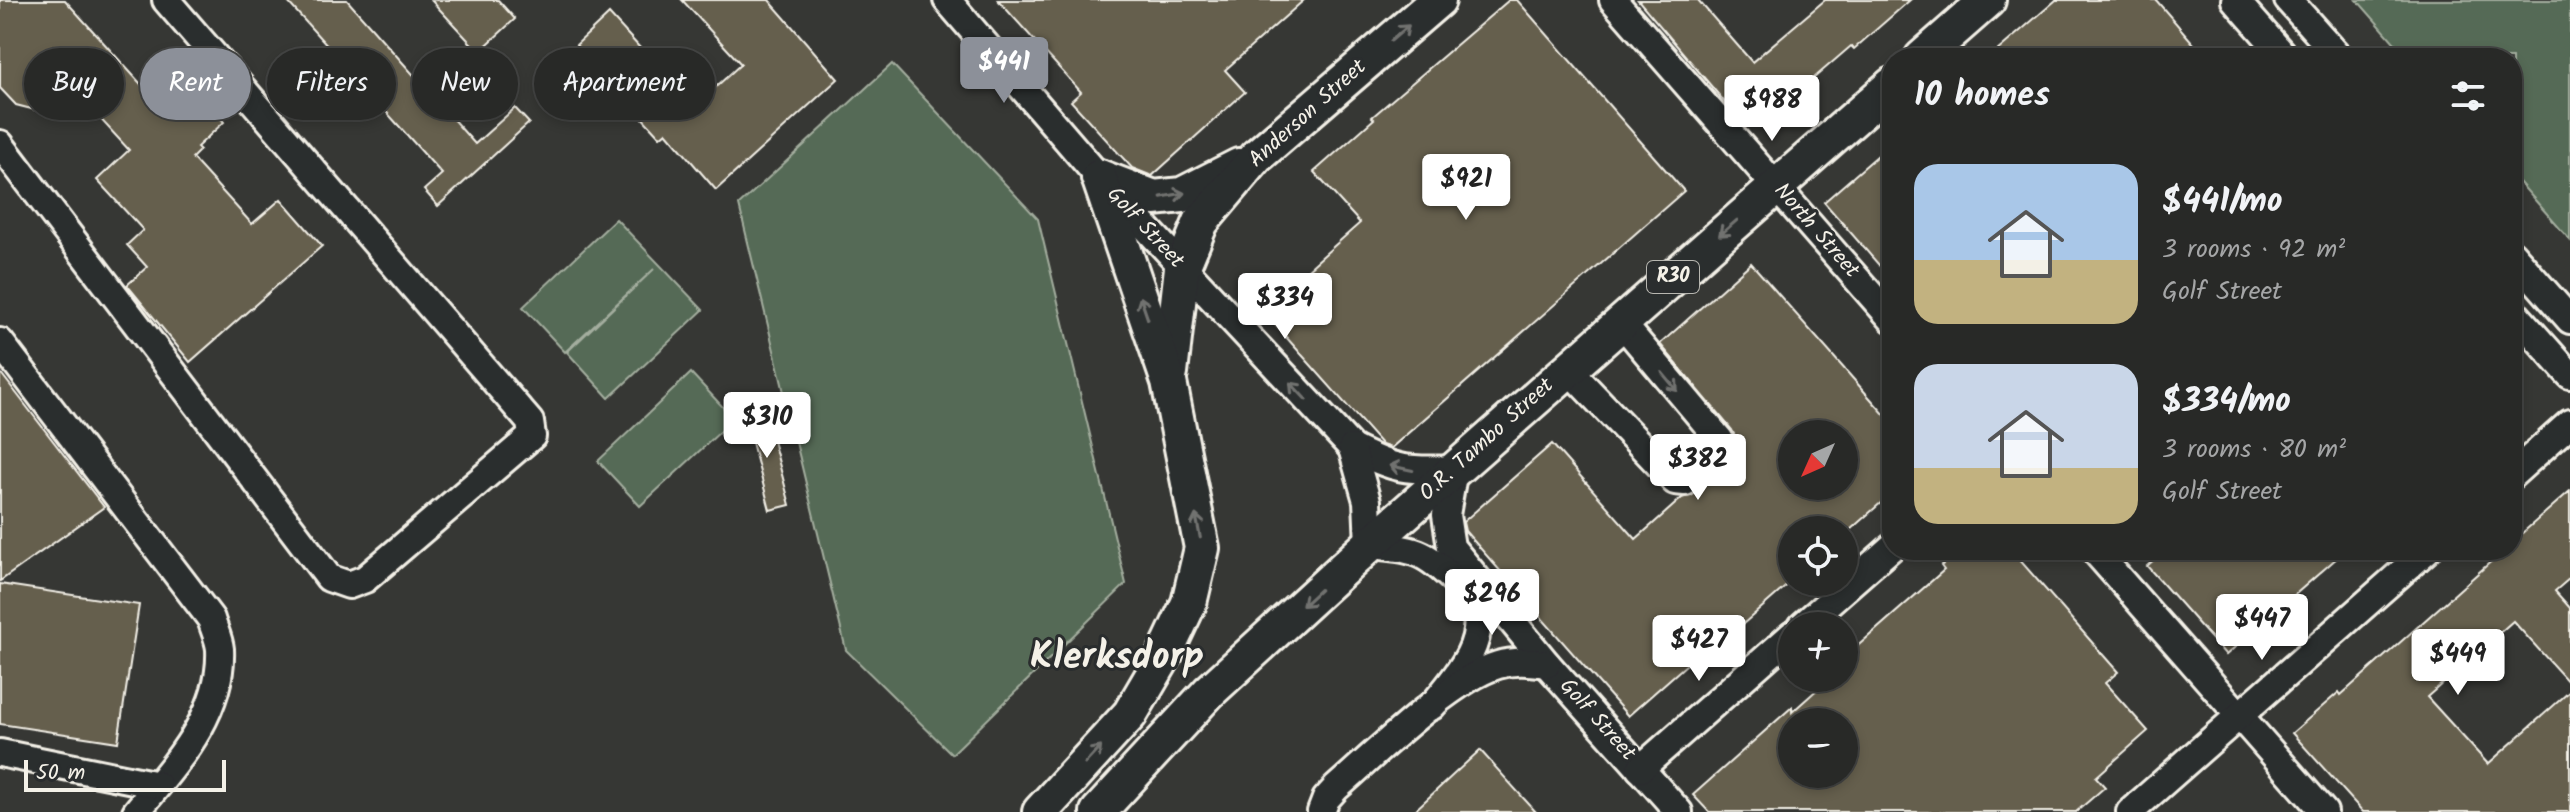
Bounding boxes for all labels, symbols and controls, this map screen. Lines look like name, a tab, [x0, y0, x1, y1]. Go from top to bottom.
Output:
one-way arrow	[1389, 24, 1410, 42]
pin: $441	[957, 37, 1051, 105]
text: $441	[978, 42, 1030, 84]
chip: Buy	[24, 48, 124, 120]
chip: Rent	[140, 48, 251, 120]
chip: Filters	[267, 48, 396, 120]
chip: New	[412, 48, 518, 120]
chip: Apartment	[534, 48, 715, 120]
street label: Anderson Street	[1241, 51, 1375, 177]
text: 10 homes	[1914, 69, 2050, 123]
icon: filters	[2446, 74, 2490, 118]
pin: $988	[1725, 75, 1819, 143]
text: $988	[1742, 80, 1802, 122]
pin: $921	[1419, 154, 1513, 222]
text: $921	[1440, 159, 1492, 201]
street label: North Street	[1764, 175, 1868, 287]
text: $441/mo	[2162, 175, 2282, 229]
street label: Golf Street	[1098, 179, 1193, 277]
one-way arrow	[1159, 187, 1185, 202]
icon: home	[1978, 196, 2074, 292]
one-way arrow	[1719, 219, 1739, 237]
text: 3 rooms · 92 m²	[2162, 229, 2345, 271]
road number: R30	[1647, 261, 1699, 293]
text: Golf Street	[2162, 271, 2282, 313]
pin: $334	[1238, 273, 1332, 341]
text: $334	[1256, 278, 1314, 320]
one-way arrow	[1135, 296, 1150, 321]
street label: O.R. Tambo Street	[1412, 369, 1563, 510]
one-way arrow	[1661, 372, 1679, 392]
text: $334/mo	[2162, 375, 2291, 429]
one-way arrow	[1290, 382, 1308, 402]
pin: $310	[720, 392, 814, 460]
icon: home	[1978, 396, 2074, 492]
text: $310	[742, 397, 792, 439]
north arrow	[1778, 420, 1858, 500]
map controls	[1778, 420, 1858, 788]
text: 3 rooms · 80 m²	[2162, 429, 2346, 471]
pin: $382	[1651, 434, 1745, 502]
text: $382	[1668, 439, 1728, 481]
one-way arrow	[1388, 460, 1414, 475]
text: Golf Street	[2162, 471, 2282, 513]
one-way arrow	[1189, 514, 1204, 539]
button: locate	[1778, 516, 1858, 596]
pin: $296	[1445, 569, 1539, 637]
text: $296	[1463, 574, 1521, 616]
one-way arrow	[1302, 589, 1322, 607]
pin: $447	[2215, 594, 2309, 662]
text: $447	[2234, 599, 2290, 641]
button: +	[1778, 612, 1858, 692]
pin: $427	[1652, 615, 1746, 683]
text: $427	[1671, 620, 1728, 662]
district label: Klerksdorp	[1030, 628, 1204, 688]
pin: $449	[2411, 629, 2505, 697]
text: $449	[2430, 634, 2486, 676]
street label: Golf Street	[1550, 671, 1644, 770]
button: −	[1778, 708, 1858, 788]
one-way arrow	[1083, 745, 1101, 765]
scale bar	[24, 756, 226, 792]
text: 50 m	[36, 756, 85, 791]

